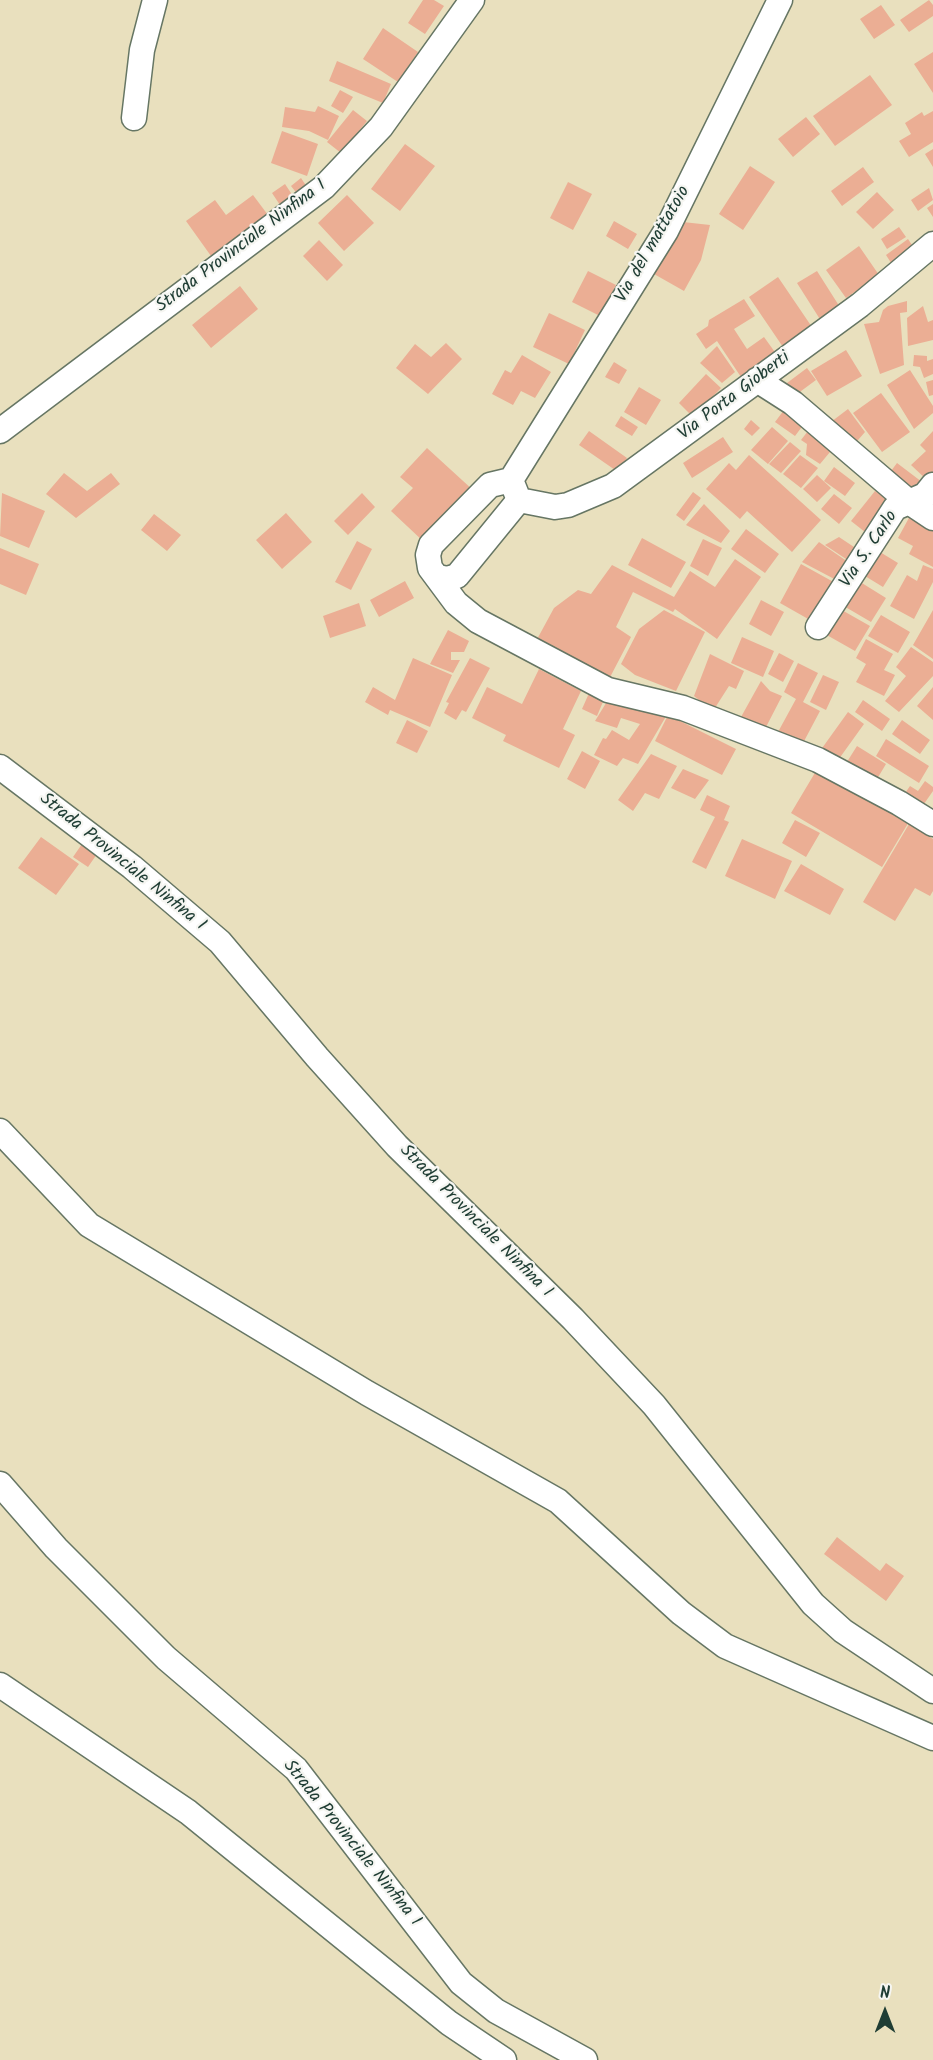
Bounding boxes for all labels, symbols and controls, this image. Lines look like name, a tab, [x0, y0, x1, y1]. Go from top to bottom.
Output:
street label: Strada Provinciale Ninfina I	[153, 176, 331, 318]
street label: Via del mattatoio	[612, 183, 696, 307]
street label: Via Porta Gioberti	[675, 348, 795, 446]
street label: Via S. Carlo	[836, 507, 904, 593]
street label: Strada Provinciale Ninfina I	[34, 789, 210, 937]
street label: Strada Provinciale Ninfina I	[394, 1141, 556, 1303]
street label: Strada Provinciale Ninfina I	[277, 1756, 425, 1932]
text: N	[880, 1981, 890, 2006]
north arrow	[855, 1982, 915, 2042]

